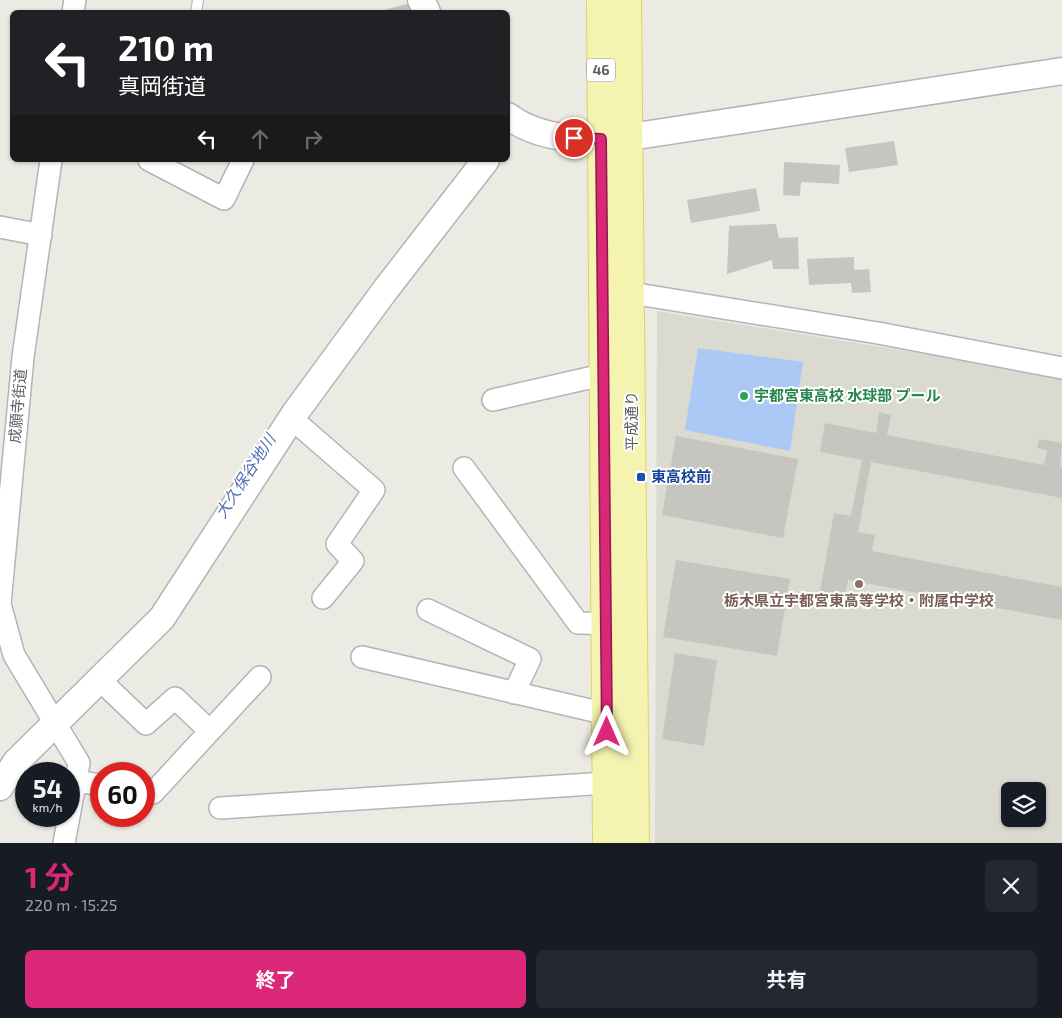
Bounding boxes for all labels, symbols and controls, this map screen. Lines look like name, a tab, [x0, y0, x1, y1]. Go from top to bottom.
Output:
text: 210 m	[118, 26, 214, 68]
icon: left	[35, 30, 100, 95]
road number: 46	[587, 58, 615, 82]
text: 真岡街道	[118, 72, 206, 98]
pin	[553, 117, 595, 159]
icon: arrive	[560, 124, 588, 152]
icon: left	[193, 125, 221, 153]
icon: ahead	[246, 125, 274, 153]
icon: right	[299, 125, 327, 153]
street label: 成願寺街道	[5, 368, 29, 444]
place label: 宇都宮東高校 水球部 プール	[754, 386, 940, 404]
marker: 宇都宮東高校 水球部 プール	[738, 390, 750, 402]
street label: 平成通り	[622, 391, 640, 451]
water label: 大久保谷地川	[210, 429, 280, 521]
place label: 東高校前	[651, 467, 711, 485]
marker: 東高校前	[635, 471, 647, 483]
marker: 栃木県立宇都宮東高等学校・附属中学校	[853, 578, 865, 590]
place label: 栃木県立宇都宮東高等学校・附属中学校	[724, 591, 994, 609]
position arrow	[580, 705, 632, 757]
speed limit sign: 60	[90, 762, 155, 827]
text: 54	[33, 773, 62, 803]
map controls	[1001, 782, 1046, 827]
button: layers	[1001, 782, 1046, 827]
text: km/h	[33, 800, 62, 814]
text: 1 分	[25, 858, 74, 894]
button: close	[985, 860, 1037, 912]
text: 220 m · 15:25	[25, 895, 117, 914]
button: 終了	[25, 950, 526, 1008]
button: 共有	[536, 950, 1037, 1008]

